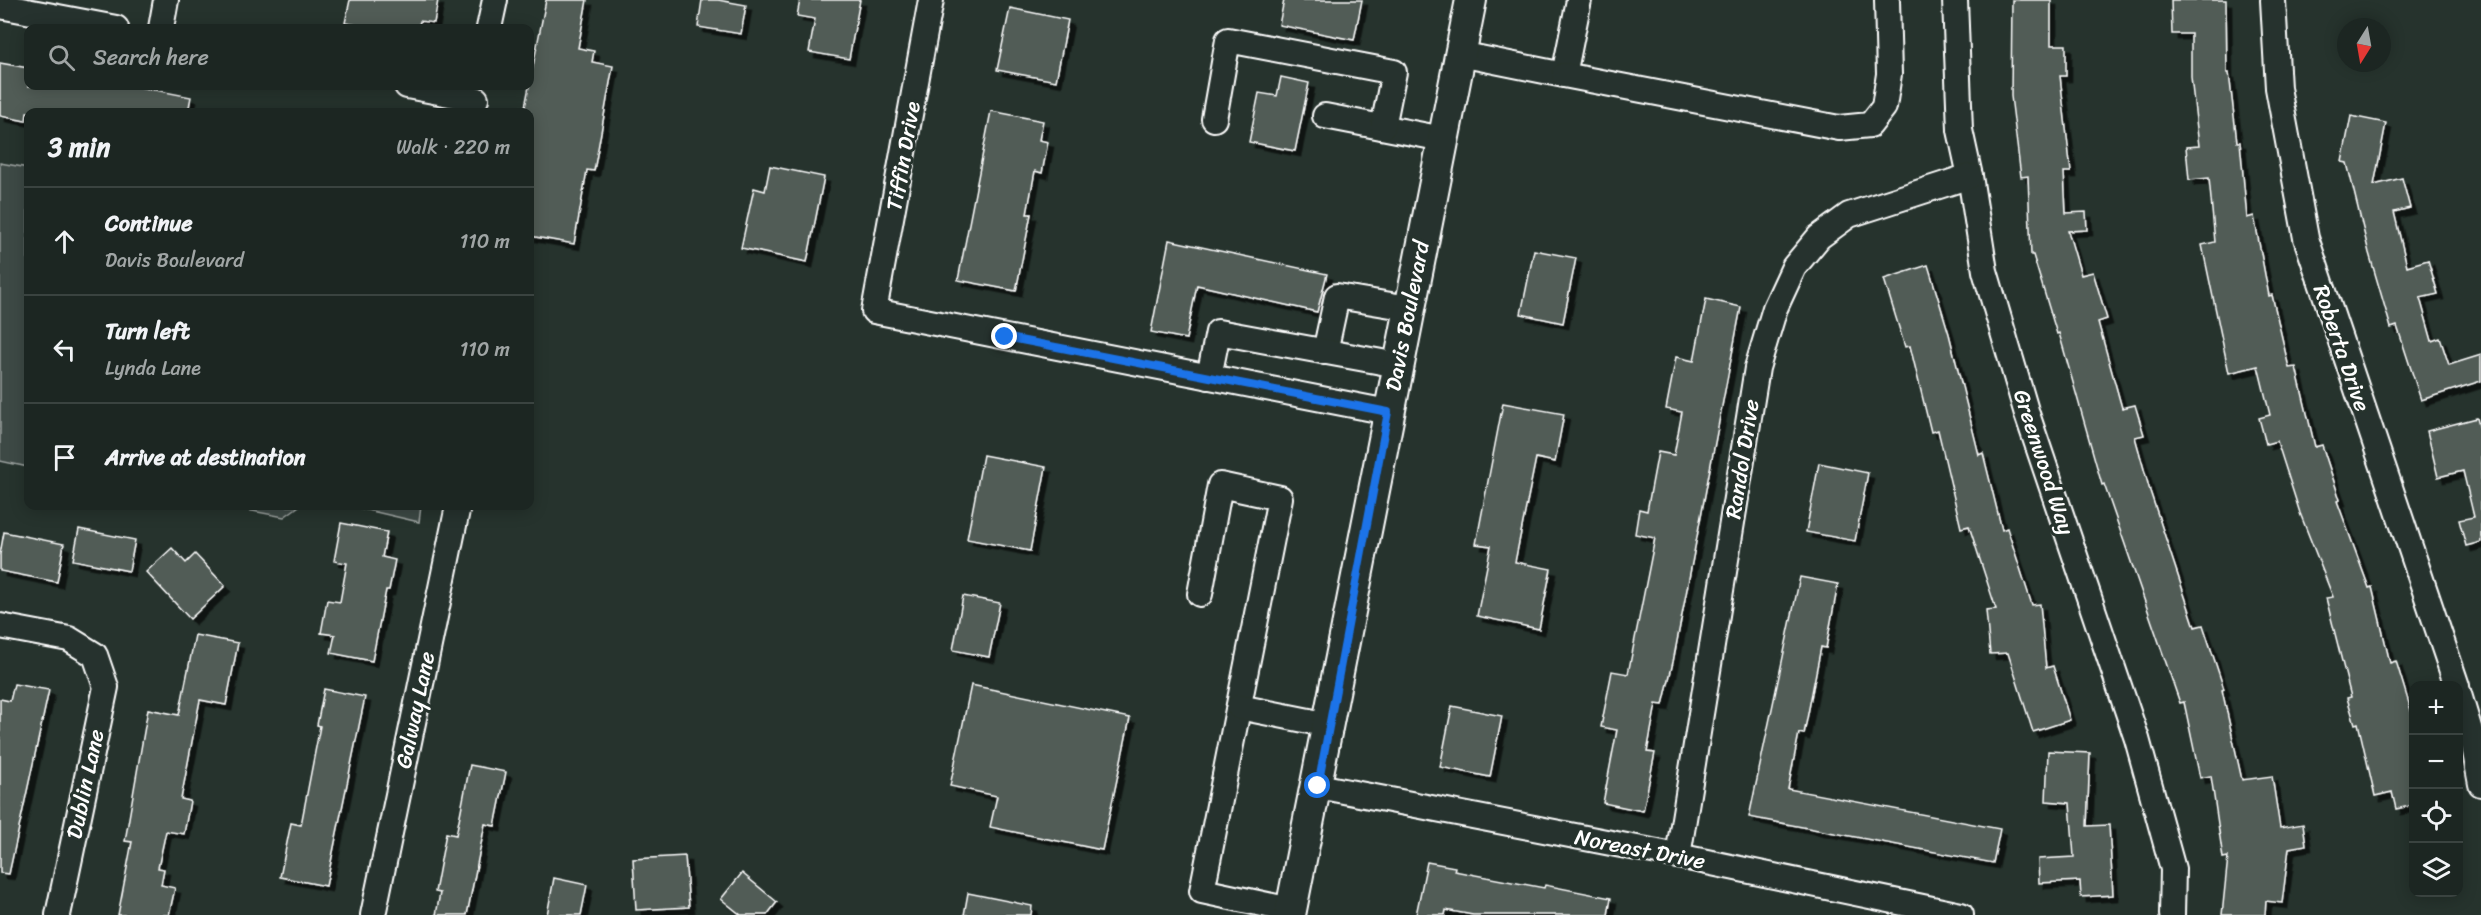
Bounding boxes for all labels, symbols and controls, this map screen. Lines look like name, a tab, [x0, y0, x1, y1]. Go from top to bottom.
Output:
north arrow	[2337, 18, 2391, 72]
search box	[24, 24, 534, 90]
text: Search here	[93, 38, 209, 77]
icon: search	[45, 41, 78, 74]
street label: Tiffin Drive	[874, 98, 932, 214]
text: 3 min	[48, 124, 110, 170]
text: Walk · 220 m	[396, 130, 510, 165]
text: Continue	[105, 204, 193, 243]
text: 110 m	[460, 224, 510, 259]
icon: ahead	[48, 225, 81, 258]
street label: Davis Boulevard	[1373, 236, 1441, 395]
text: Davis Boulevard	[105, 243, 244, 278]
street label: Roberta Drive	[2302, 279, 2382, 417]
text: Turn left	[105, 312, 190, 351]
route end	[991, 323, 1017, 349]
text: 110 m	[460, 332, 510, 367]
icon: left	[48, 333, 81, 366]
text: Lynda Lane	[105, 351, 201, 386]
street label: Greenwood Way	[2002, 384, 2086, 540]
street label: Randol Drive	[1713, 396, 1771, 522]
text: Arrive at destination	[105, 438, 306, 477]
icon: arrive	[48, 441, 81, 474]
street label: Galway Lane	[384, 648, 446, 772]
map controls	[2409, 681, 2463, 897]
button: +	[2409, 681, 2463, 735]
street label: Dublin Lane	[54, 725, 116, 843]
button: −	[2409, 735, 2463, 789]
route start	[1304, 772, 1330, 798]
button: locate	[2409, 789, 2463, 843]
street label: Noreast Drive	[1571, 817, 1709, 881]
button: layers	[2409, 843, 2463, 897]

